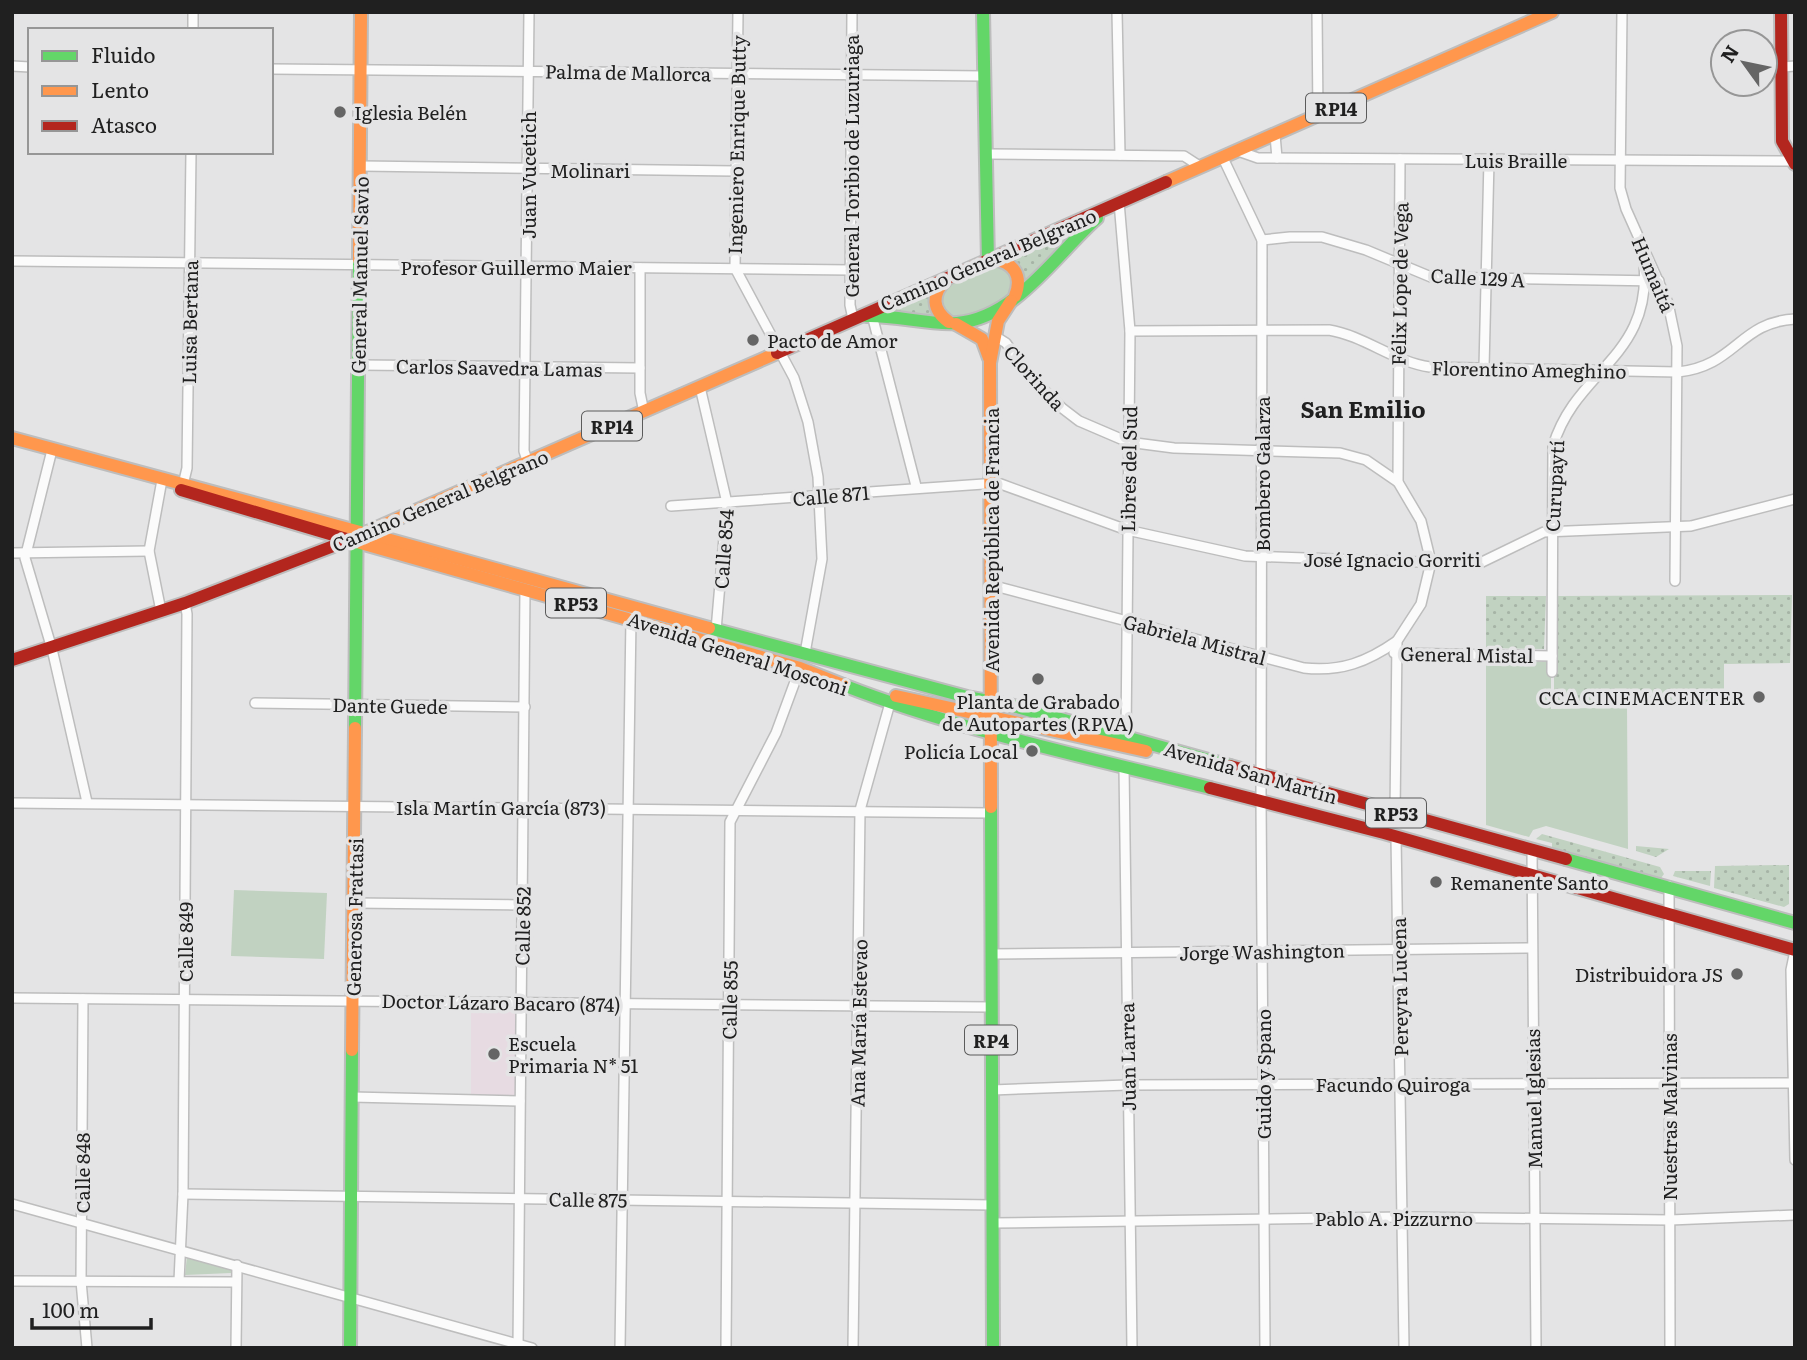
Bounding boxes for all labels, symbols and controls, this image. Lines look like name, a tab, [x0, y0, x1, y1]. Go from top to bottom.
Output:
legend	[28, 28, 273, 154]
north arrow	[1709, 28, 1779, 98]
street label: General Toribio de Luzuriaga	[837, 34, 865, 298]
street label: Ingeniero Enrique Butty	[720, 35, 752, 255]
text: Fluido	[91, 38, 155, 69]
text: N	[1713, 39, 1745, 68]
street label: Palma de Mallorca	[545, 57, 712, 87]
text: Lento	[91, 73, 149, 104]
road number: RP14	[1306, 94, 1366, 122]
place label: Iglesia Belén	[354, 98, 467, 126]
marker: Iglesia Belén	[332, 104, 348, 120]
text: Atasco	[91, 108, 157, 139]
street label: Juan Vucetich	[514, 111, 542, 239]
street label: Luis Braille	[1465, 146, 1568, 174]
street label: Molinari	[550, 156, 630, 184]
street label: General Manuel Savio	[343, 176, 375, 374]
street label: Camino General Belgrano	[876, 201, 1100, 317]
street label: Félix Lope de Vega	[1384, 201, 1414, 366]
street label: Humaitá	[1626, 232, 1683, 317]
street label: Profesor Guillermo Maier	[400, 253, 632, 281]
street label: Luisa Bertana	[174, 259, 204, 384]
street label: Calle 129 A	[1430, 261, 1526, 293]
place label: Pacto de Amor	[767, 326, 898, 354]
marker: Pacto de Amor	[745, 332, 761, 348]
street label: Clorinda	[998, 338, 1073, 417]
street label: Carlos Saavedra Lamas	[396, 351, 603, 383]
street label: Florentino Ameghino	[1431, 353, 1627, 385]
district label: San Emilio	[1300, 391, 1426, 425]
street label: Bombero Galarza	[1248, 395, 1276, 552]
street label: Libres del Sud	[1113, 405, 1143, 532]
street label: Avenida República de Francia	[977, 407, 1005, 672]
road number: RP14	[582, 412, 642, 440]
street label: Curupaytí	[1538, 439, 1570, 533]
street label: Camino General Belgrano	[328, 442, 552, 558]
street label: Calle 871	[791, 478, 871, 512]
street label: Calle 854	[706, 508, 740, 590]
street label: José Ignacio Gorriti	[1303, 545, 1481, 573]
road number: RP53	[546, 588, 606, 618]
street label: Avenida General Mosconi	[624, 604, 852, 702]
street label: Gabriela Mistral	[1120, 606, 1270, 672]
street label: General Mistal	[1400, 639, 1534, 669]
marker: Planta de Grabado de Autopartes (RPVA)	[1030, 671, 1046, 687]
place label: CCA CINEMACENTER	[1538, 683, 1745, 711]
place label: Planta de Grabado de Autopartes (RPVA)	[942, 687, 1134, 737]
marker: CCA CINEMACENTER	[1751, 689, 1767, 705]
street label: Dante Guede	[332, 690, 448, 720]
street label: Avenida San Martín	[1161, 734, 1341, 810]
place label: Policía Local	[904, 737, 1018, 765]
marker: Policía Local	[1024, 743, 1040, 759]
street label: Isla Martín García (873)	[396, 793, 606, 821]
road number: RP53	[1366, 798, 1426, 828]
street label: Generosa Frattasi	[339, 838, 369, 996]
place label: Remanente Santo	[1450, 868, 1609, 896]
marker: Remanente Santo	[1428, 874, 1444, 890]
street label: Calle 852	[507, 886, 537, 966]
street label: Calle 849	[171, 902, 199, 982]
street label: Pereyra Lucena	[1384, 916, 1414, 1057]
street label: Jorge Washington	[1179, 936, 1345, 966]
street label: Ana María Estevao	[843, 939, 873, 1107]
street label: Calle 855	[714, 960, 744, 1040]
place label: Distribuidora JS	[1575, 960, 1723, 988]
marker: Distribuidora JS	[1729, 966, 1745, 982]
street label: Doctor Lázaro Bacaro (874)	[381, 986, 621, 1018]
street label: Juan Larrea	[1112, 1002, 1142, 1112]
street label: Guido y Spano	[1249, 1009, 1277, 1139]
road number: RP4	[965, 1026, 1017, 1055]
street label: Manuel Iglesias	[1518, 1028, 1548, 1169]
place label: Escuela Primaria N* 51	[508, 1029, 638, 1079]
street label: Nuestras Malvinas	[1655, 1033, 1683, 1201]
marker: Escuela Primaria N* 51	[486, 1046, 502, 1062]
street label: Facundo Quiroga	[1316, 1070, 1471, 1098]
street label: Calle 848	[68, 1133, 96, 1213]
street label: Calle 875	[548, 1184, 628, 1214]
street label: Pablo A. Pizzurno	[1315, 1204, 1473, 1232]
scale bar	[32, 1286, 150, 1330]
text: 100 m	[42, 1293, 99, 1324]

